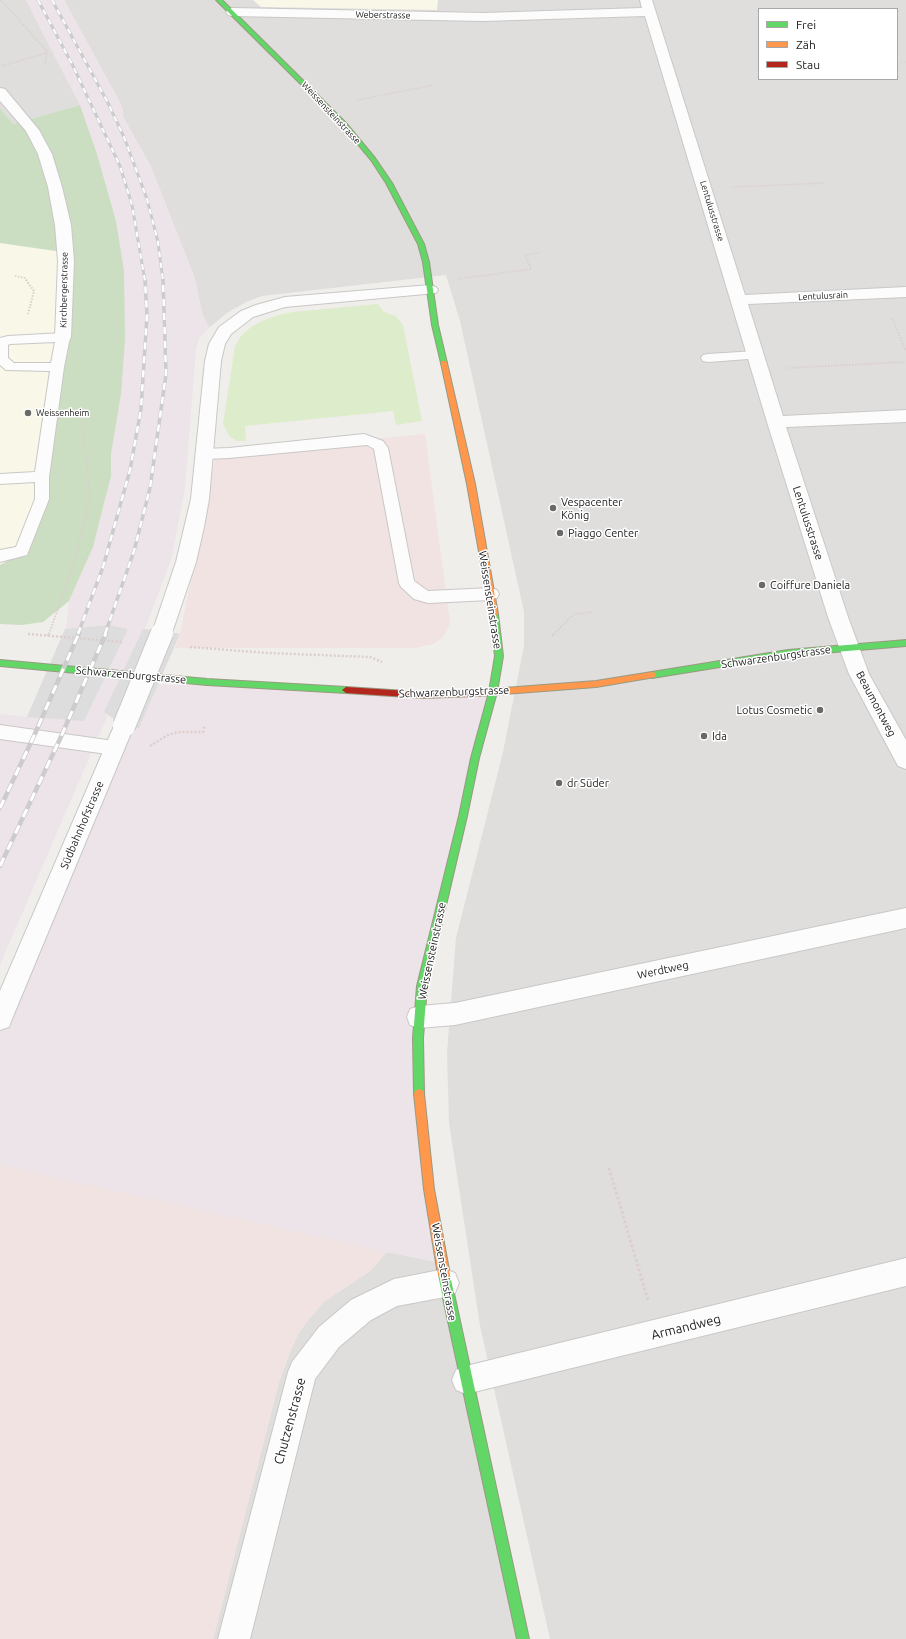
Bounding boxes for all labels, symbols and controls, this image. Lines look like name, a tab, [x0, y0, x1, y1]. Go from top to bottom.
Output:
legend	[758, 8, 898, 80]
street label: Weberstrasse	[355, 9, 411, 21]
text: Frei	[796, 18, 816, 31]
text: Zäh	[796, 38, 816, 51]
text: Stau	[796, 58, 820, 71]
street label: Weissensteinstrasse	[299, 80, 363, 146]
street label: Lentulusstrasse	[698, 179, 726, 243]
street label: Kirchbergerstrasse	[58, 252, 70, 328]
street label: Lentulusrain	[798, 289, 848, 303]
marker: Weissenheim	[23, 408, 33, 418]
place label: Weissenheim	[36, 408, 89, 418]
street label: Lentulusstrasse	[790, 484, 826, 562]
place label: Vespacenter König	[561, 495, 623, 521]
marker: Vespacenter König	[548, 503, 558, 513]
place label: Piaggo Center	[568, 526, 638, 540]
marker: Piaggo Center	[555, 528, 565, 538]
street label: Weissensteinstrasse	[476, 550, 504, 650]
place label: Coiffure Daniela	[770, 578, 850, 592]
marker: Coiffure Daniela	[757, 580, 767, 590]
street label: Schwarzenburgstrasse	[720, 643, 832, 671]
street label: Schwarzenburgstrasse	[75, 664, 187, 686]
street label: Beaumontweg	[853, 669, 899, 739]
street label: Schwarzenburgstrasse	[399, 683, 509, 701]
place label: Lotus Cosmetic	[736, 703, 812, 717]
marker: Lotus Cosmetic	[815, 705, 825, 715]
place label: Ida	[712, 729, 727, 743]
marker: Ida	[699, 731, 709, 741]
place label: dr Süder	[567, 776, 609, 790]
marker: dr Süder	[554, 778, 564, 788]
street label: Südbahnhofstrasse	[57, 779, 107, 871]
street label: Weissensteinstrasse	[415, 901, 449, 1001]
street label: Werdtweg	[636, 958, 690, 982]
street label: Weissensteinstrasse	[429, 1222, 459, 1322]
street label: Armandweg	[650, 1311, 722, 1343]
street label: Chutzenstrasse	[271, 1376, 309, 1466]

